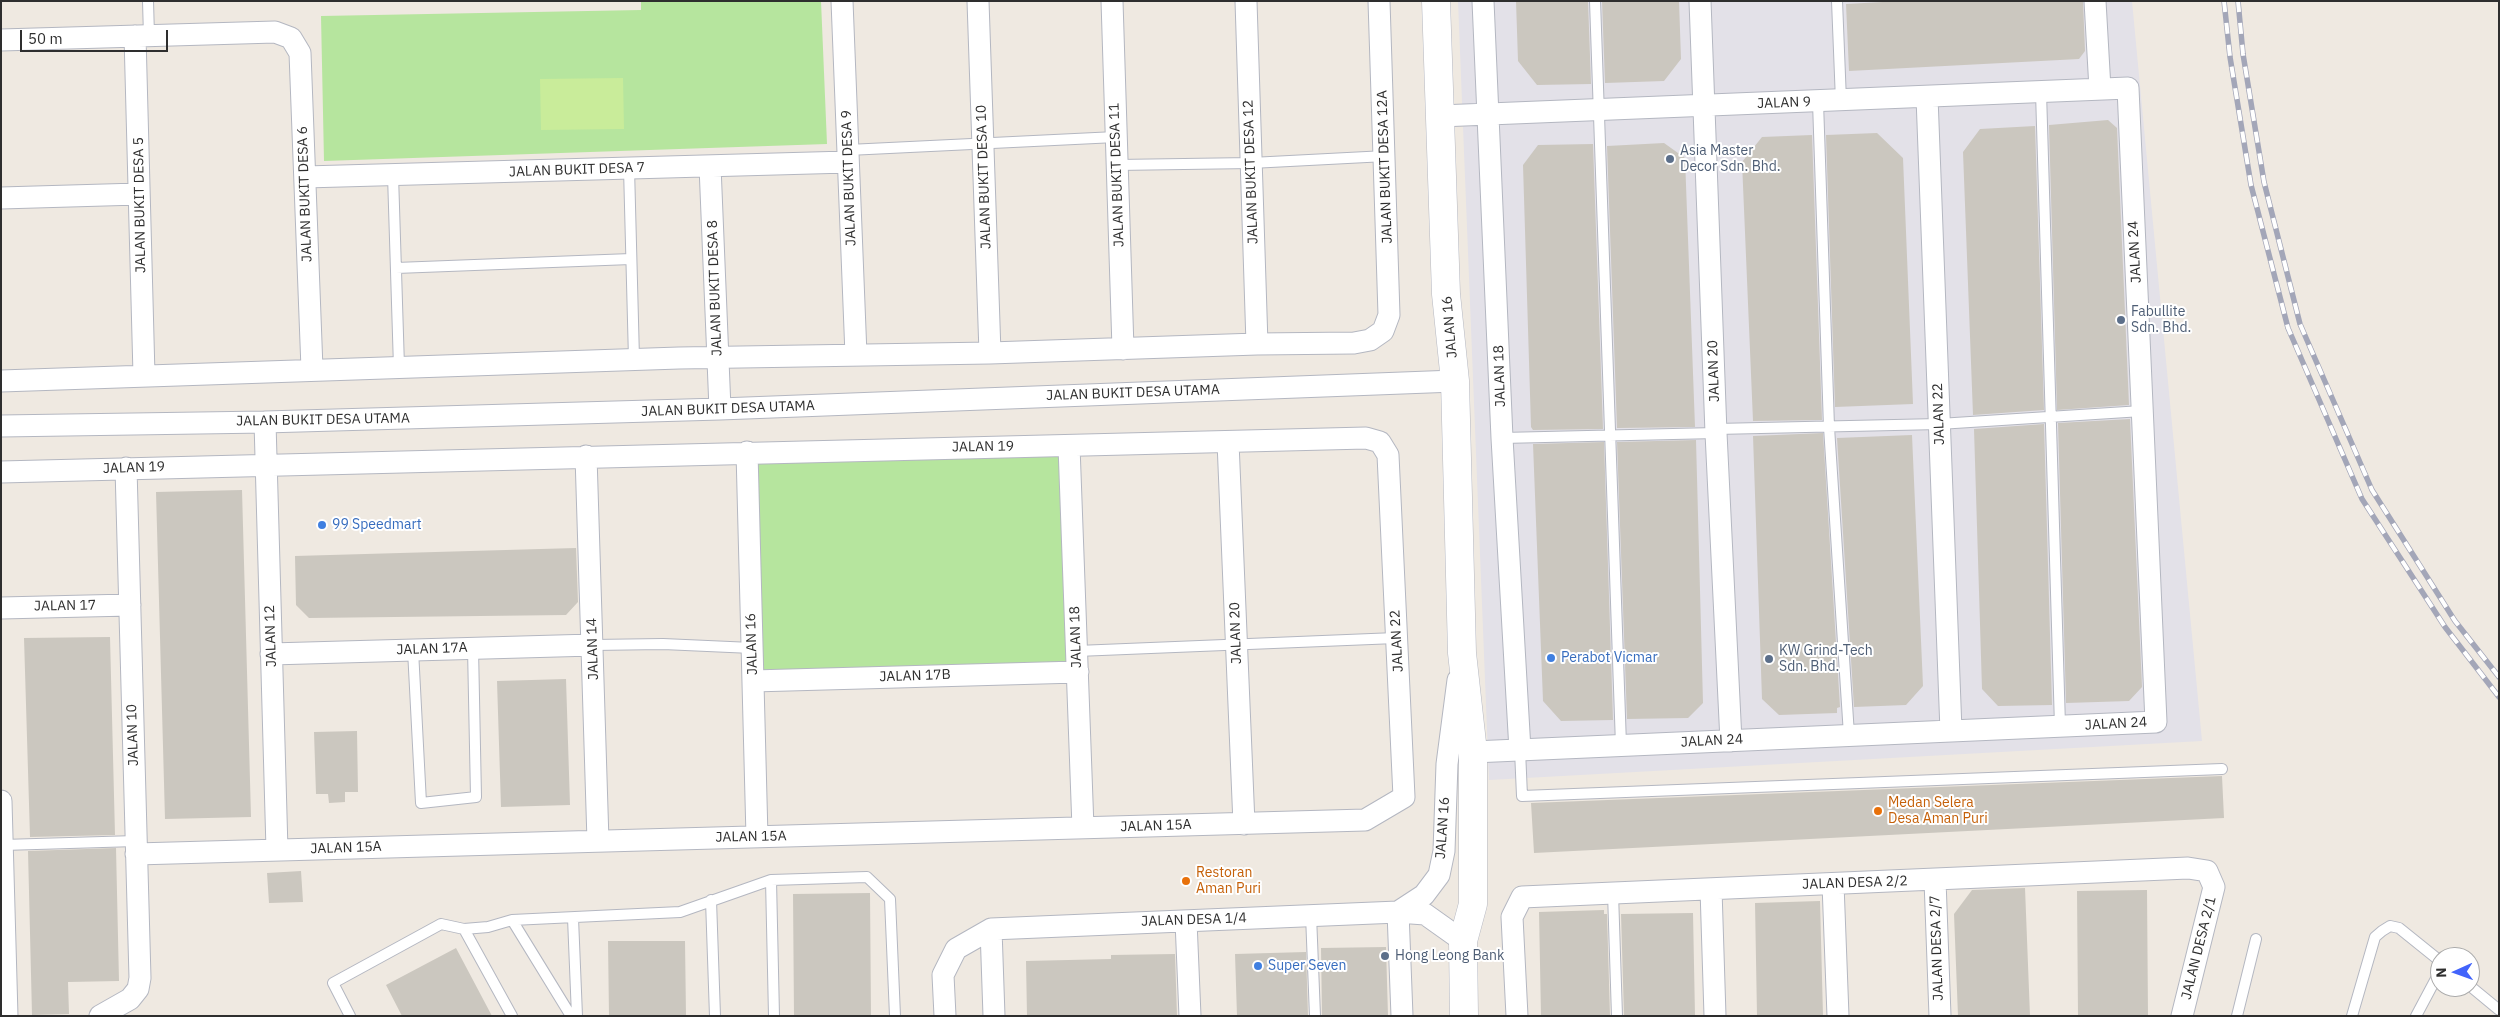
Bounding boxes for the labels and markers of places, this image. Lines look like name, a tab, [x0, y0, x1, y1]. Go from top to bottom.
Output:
place label: Asia Master Decor Sdn. Bhd.	[1680, 143, 1781, 176]
marker: Asia Master Decor Sdn. Bhd.	[1664, 153, 1676, 165]
place label: Fabullite Sdn. Bhd.	[2131, 304, 2191, 336]
marker: Fabullite Sdn. Bhd.	[2115, 314, 2127, 326]
place label: 99 Speedmart	[332, 517, 422, 533]
marker: 99 Speedmart	[316, 519, 328, 531]
place label: KW Grind-Tech Sdn. Bhd.	[1779, 643, 1873, 676]
place label: Perabot Vicmar	[1561, 650, 1658, 666]
marker: Perabot Vicmar	[1545, 652, 1557, 664]
marker: KW Grind-Tech Sdn. Bhd.	[1763, 653, 1775, 665]
place label: Medan Selera Desa Aman Puri	[1888, 795, 1988, 828]
marker: Medan Selera Desa Aman Puri	[1872, 805, 1884, 817]
place label: Restoran Aman Puri	[1196, 865, 1261, 898]
marker: Restoran Aman Puri	[1180, 875, 1192, 887]
place label: Hong Leong Bank	[1395, 948, 1504, 964]
marker: Hong Leong Bank	[1379, 950, 1391, 962]
place label: Super Seven	[1268, 958, 1346, 974]
marker: Super Seven	[1252, 960, 1264, 972]

